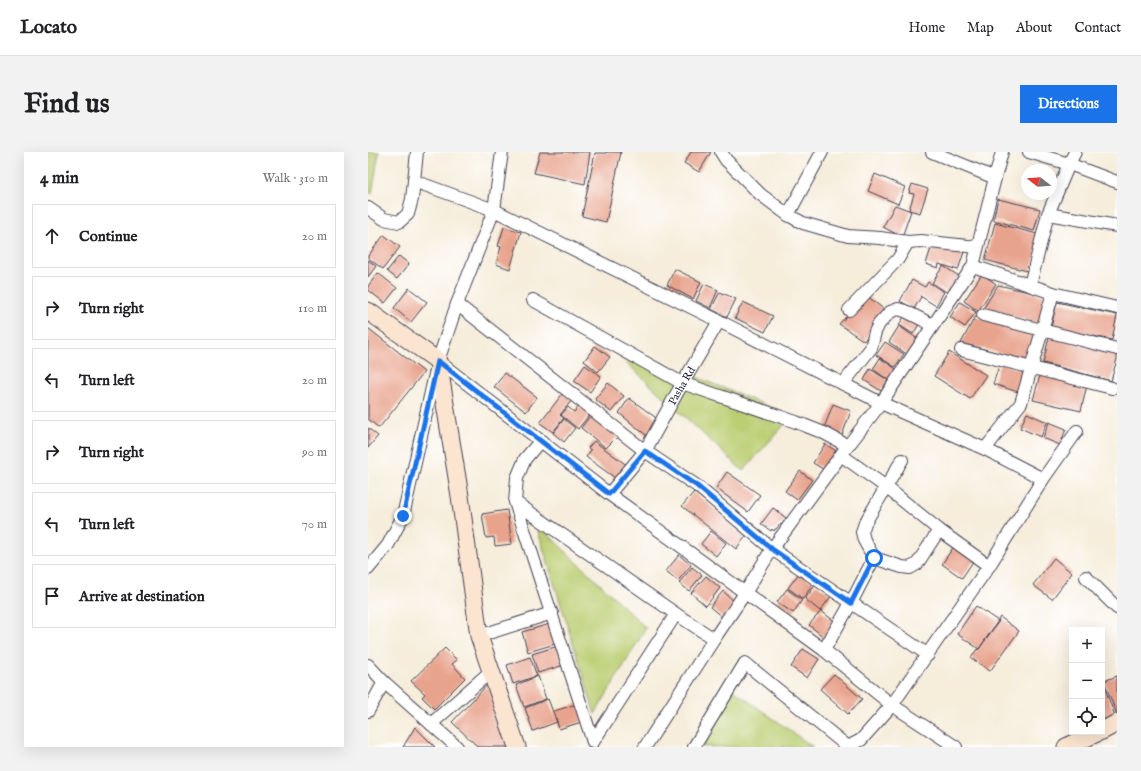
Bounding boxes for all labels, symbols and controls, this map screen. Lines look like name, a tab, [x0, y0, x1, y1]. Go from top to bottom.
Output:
text: Locato	[20, 16, 77, 40]
text: Home	[909, 19, 945, 37]
text: Map	[967, 19, 994, 37]
text: About	[1016, 19, 1052, 37]
text: Contact	[1074, 19, 1121, 37]
button: Directions	[1020, 85, 1117, 123]
text: Find us	[24, 87, 110, 122]
north arrow	[1021, 164, 1057, 200]
text: 4 min	[40, 168, 79, 189]
text: Walk · 310 m	[263, 170, 328, 187]
icon: ahead	[41, 225, 63, 247]
text: Continue	[79, 227, 137, 246]
text: 20 m	[302, 228, 327, 245]
icon: right	[41, 297, 63, 319]
text: Turn right	[79, 299, 144, 318]
text: 110 m	[298, 300, 327, 317]
street label: Pasha Rd	[666, 364, 699, 408]
icon: left	[41, 369, 63, 391]
text: Turn left	[79, 371, 135, 390]
text: 20 m	[302, 372, 327, 389]
icon: right	[41, 441, 63, 463]
text: Turn right	[79, 443, 144, 462]
text: 90 m	[302, 444, 327, 461]
route end	[394, 507, 412, 525]
icon: left	[41, 513, 63, 535]
text: Turn left	[79, 515, 135, 534]
text: 70 m	[302, 516, 327, 533]
route start	[865, 549, 883, 567]
icon: arrive	[41, 585, 63, 607]
text: Arrive at destination	[79, 587, 205, 606]
map controls	[1069, 627, 1105, 735]
button: +	[1069, 627, 1105, 663]
button: −	[1069, 663, 1105, 699]
button: locate	[1069, 699, 1105, 735]

